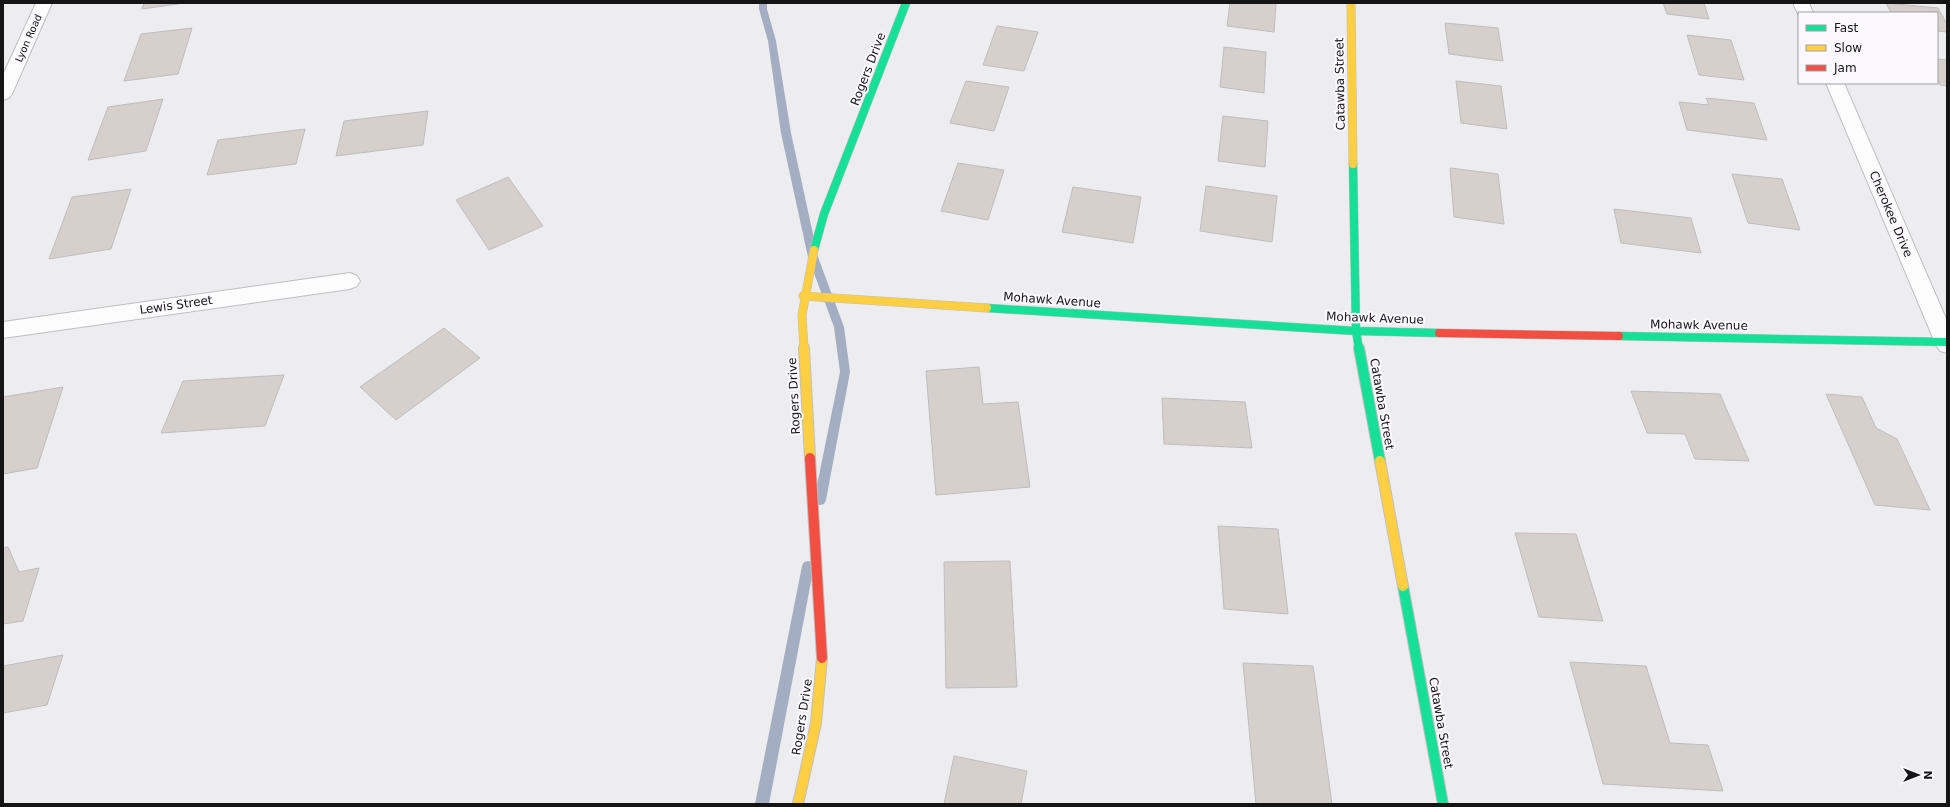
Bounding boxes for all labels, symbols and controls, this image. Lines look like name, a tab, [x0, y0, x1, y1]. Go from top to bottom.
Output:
legend	[1798, 12, 1938, 84]
street label: Lyon Road	[13, 13, 44, 64]
text: Fast	[1834, 21, 1858, 35]
street label: Rogers Drive	[848, 30, 888, 108]
street label: Catawba Street	[1332, 37, 1348, 131]
text: Slow	[1834, 41, 1862, 55]
text: Jam	[1833, 61, 1857, 75]
street label: Cherokee Drive	[1866, 169, 1916, 259]
street label: Mohawk Avenue	[1003, 290, 1101, 310]
street label: Lewis Street	[139, 293, 214, 317]
street label: Mohawk Avenue	[1326, 309, 1424, 327]
street label: Mohawk Avenue	[1650, 317, 1748, 333]
street label: Rogers Drive	[785, 357, 803, 435]
street label: Catawba Street	[1367, 357, 1397, 451]
street label: Catawba Street	[1426, 676, 1456, 770]
street label: Rogers Drive	[789, 678, 815, 756]
north arrow	[1898, 755, 1938, 795]
text: N	[1921, 770, 1934, 780]

